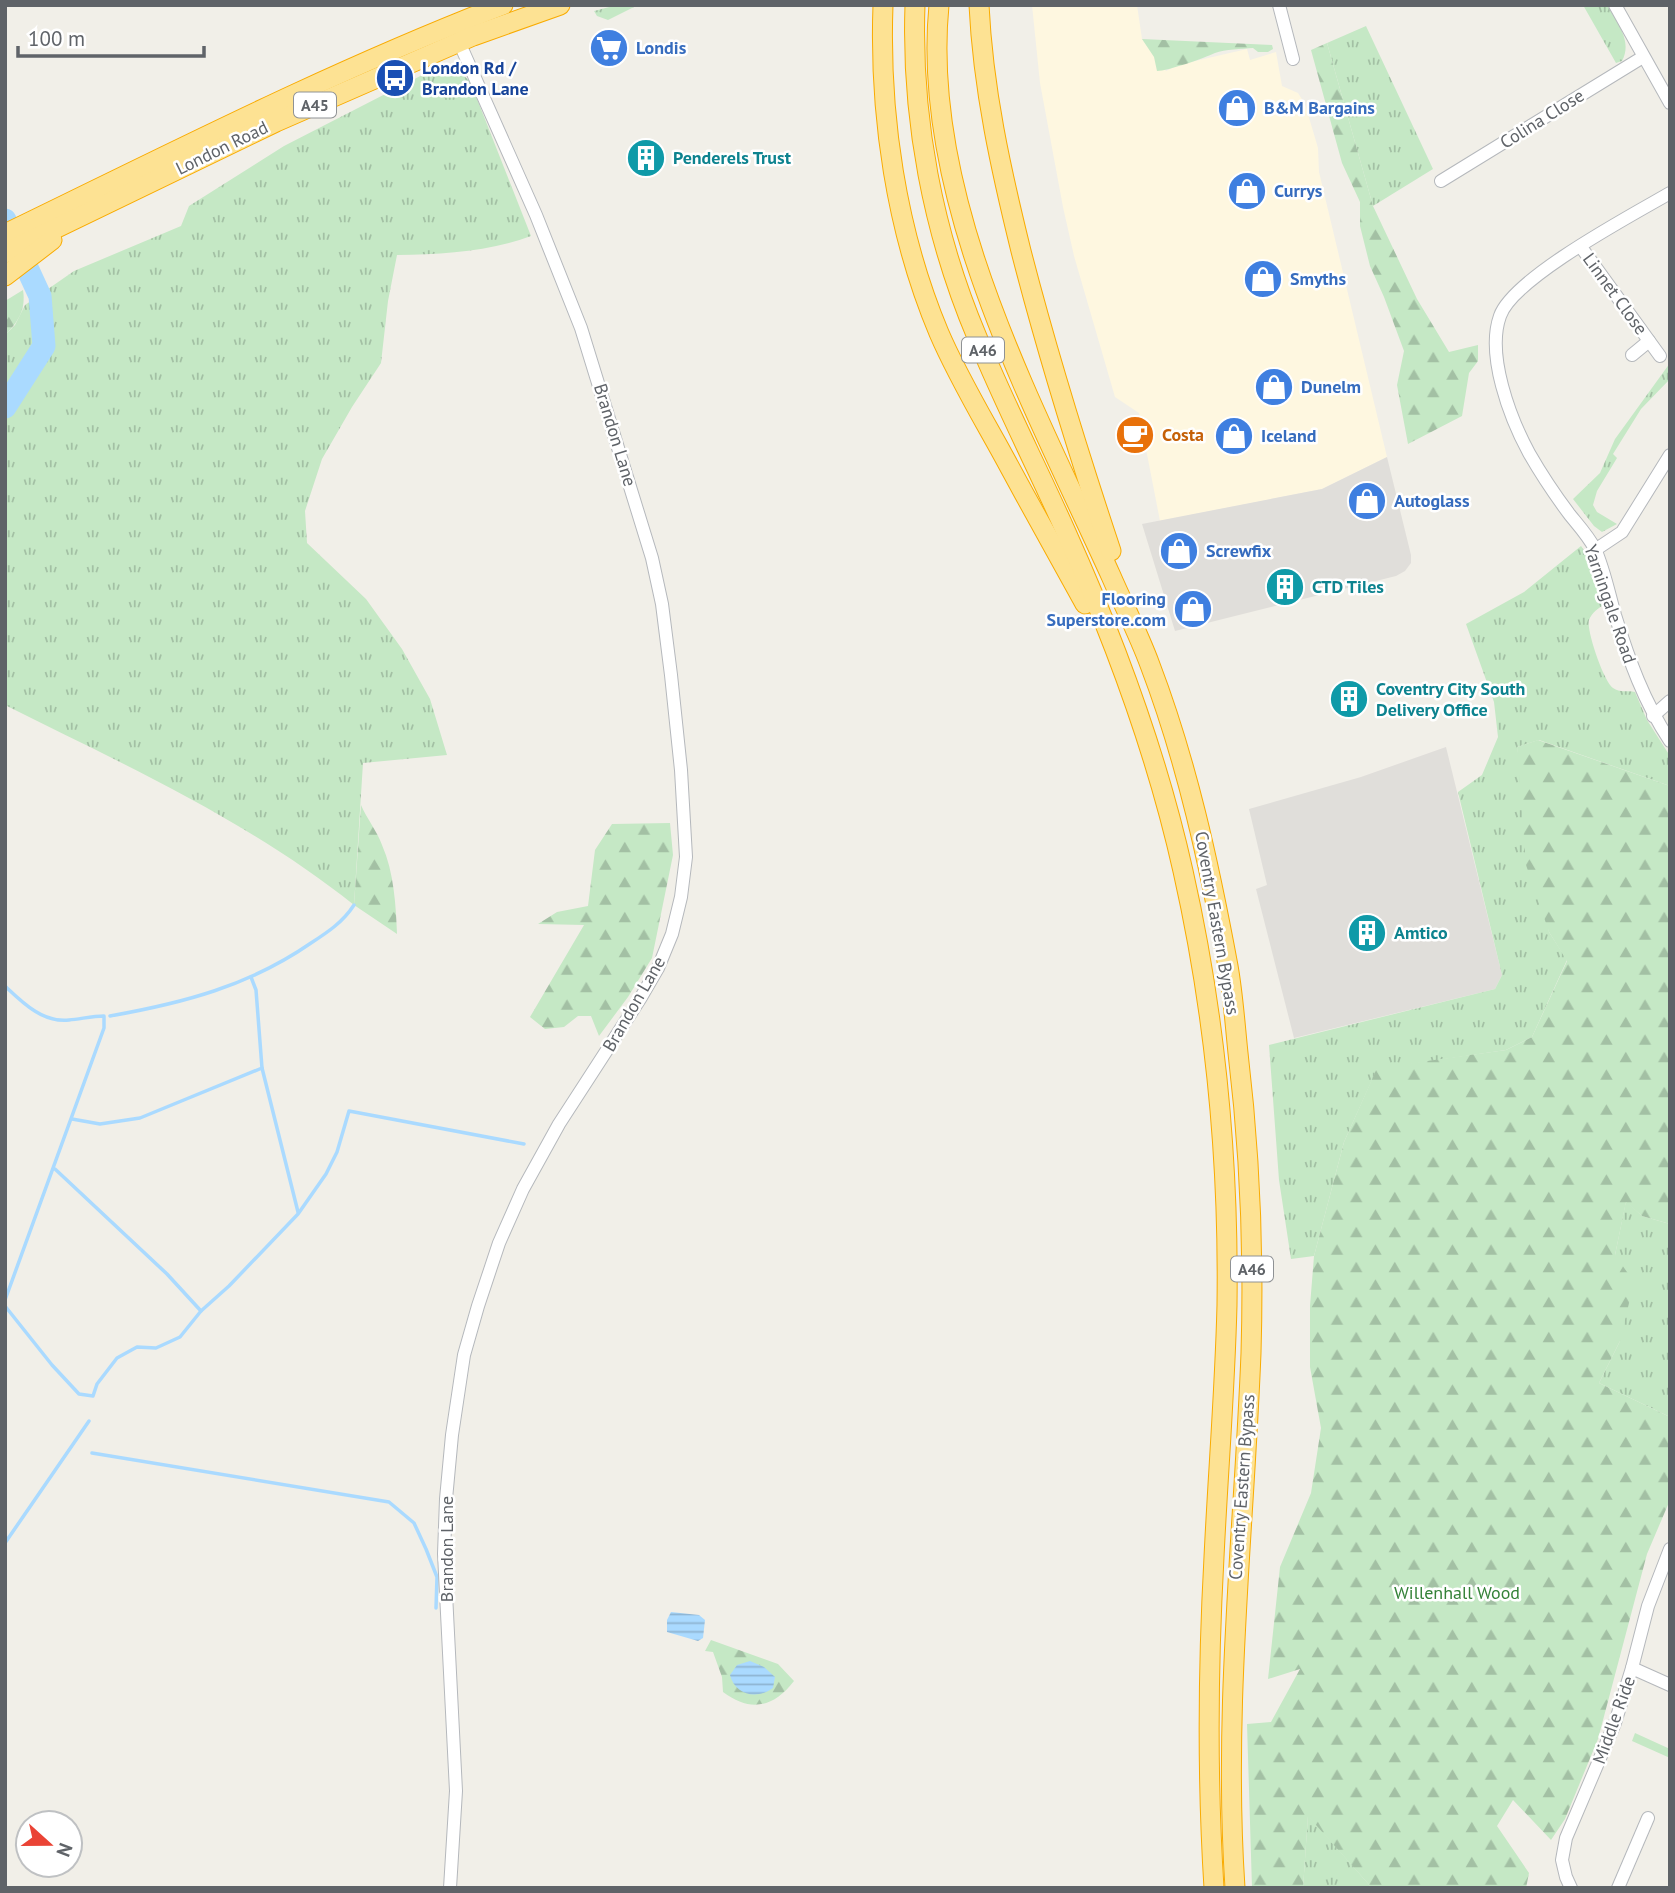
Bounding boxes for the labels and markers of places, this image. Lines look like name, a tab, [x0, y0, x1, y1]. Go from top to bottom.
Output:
supermarket icon: Londis	[588, 27, 630, 69]
place label: Londis	[636, 36, 687, 59]
place label: London Rd / Brandon Lane	[422, 56, 529, 100]
bus stop icon: London Rd / Brandon Lane	[374, 57, 416, 99]
shop icon: B&M Bargains	[1216, 87, 1258, 129]
place label: B&M Bargains	[1264, 96, 1375, 119]
building icon: Penderels Trust	[625, 137, 667, 179]
place label: Penderels Trust	[673, 146, 792, 169]
shop icon: Currys	[1226, 170, 1268, 212]
place label: Currys	[1274, 179, 1323, 202]
shop icon: Smyths	[1242, 258, 1284, 300]
place label: Smyths	[1290, 267, 1346, 290]
shop icon: Dunelm	[1253, 366, 1295, 408]
place label: Dunelm	[1301, 375, 1361, 398]
cafe icon: Costa	[1114, 414, 1156, 456]
shop icon: Iceland	[1213, 415, 1255, 457]
place label: Costa	[1162, 423, 1204, 446]
place label: Iceland	[1261, 424, 1317, 447]
shop icon: Autoglass	[1346, 480, 1388, 522]
place label: Autoglass	[1394, 489, 1470, 512]
shop icon: Screwfix	[1158, 530, 1200, 572]
place label: Screwfix	[1206, 539, 1272, 562]
building icon: CTD Tiles	[1264, 566, 1306, 608]
place label: CTD Tiles	[1312, 575, 1384, 598]
place label: Flooring Superstore.com	[1047, 587, 1166, 631]
shop icon: Flooring Superstore.com	[1172, 588, 1214, 630]
place label: Coventry City South Delivery Office	[1376, 677, 1525, 721]
building icon: Coventry City South Delivery Office	[1328, 678, 1370, 720]
building icon: Amtico	[1346, 912, 1388, 954]
place label: Amtico	[1394, 921, 1448, 944]

